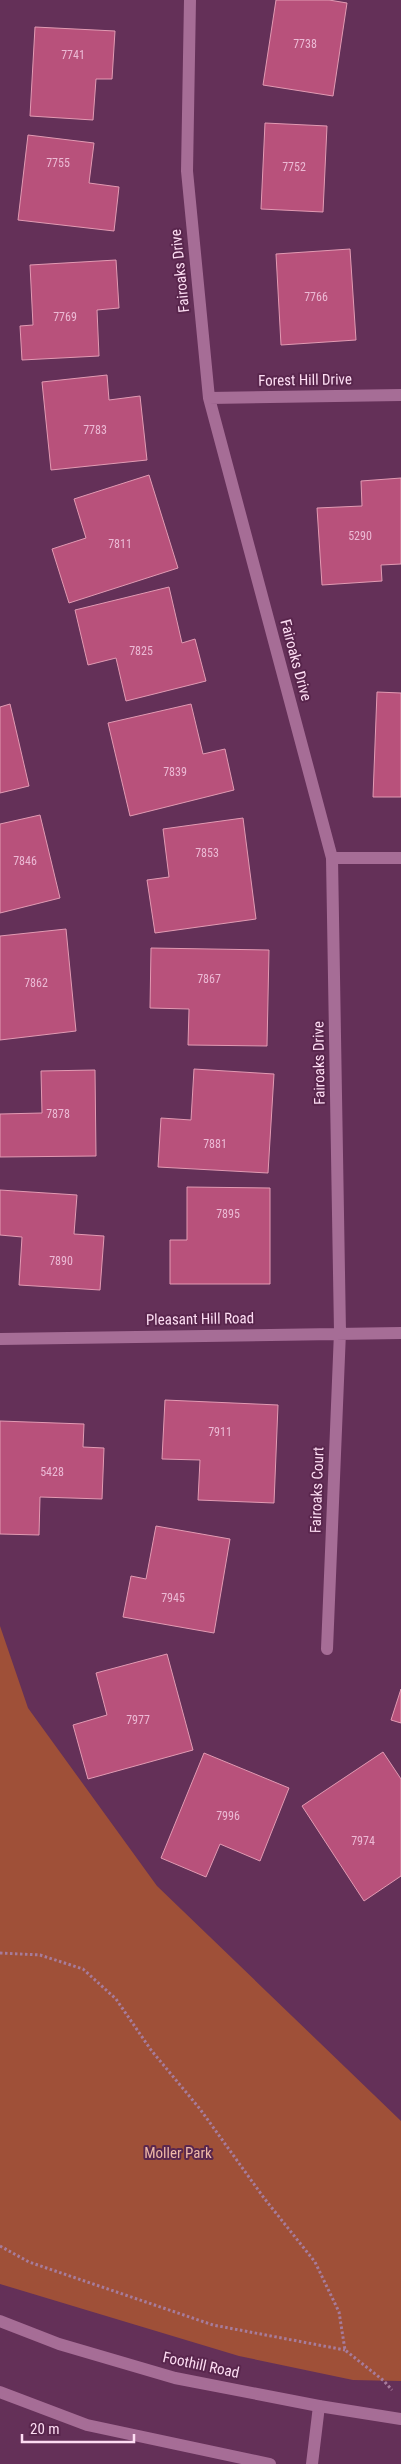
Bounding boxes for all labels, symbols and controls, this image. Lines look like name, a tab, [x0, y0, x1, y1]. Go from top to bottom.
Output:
house number: 7738	[293, 37, 317, 51]
house number: 7741	[61, 48, 85, 62]
house number: 7755	[46, 156, 70, 170]
house number: 7752	[282, 160, 306, 174]
street label: Fairoaks Drive	[167, 228, 193, 314]
house number: 7766	[304, 290, 328, 304]
house number: 7769	[53, 310, 77, 324]
street label: Forest Hill Drive	[258, 370, 352, 390]
house number: 7783	[83, 423, 107, 437]
house number: 5290	[348, 529, 372, 543]
house number: 7811	[108, 537, 132, 551]
street label: Fairoaks Drive	[276, 617, 316, 703]
house number: 7825	[129, 644, 153, 658]
house number: 7839	[163, 765, 187, 779]
house number: 7853	[195, 846, 219, 860]
house number: 7846	[13, 854, 37, 868]
house number: 7867	[197, 972, 221, 986]
house number: 7862	[24, 976, 48, 990]
street label: Fairoaks Drive	[309, 1021, 329, 1105]
house number: 7878	[46, 1107, 70, 1121]
house number: 7881	[203, 1137, 227, 1151]
house number: 7895	[216, 1207, 240, 1221]
house number: 7890	[49, 1254, 73, 1268]
street label: Pleasant Hill Road	[146, 1309, 254, 1329]
house number: 7911	[208, 1425, 232, 1439]
street label: Fairoaks Court	[306, 1446, 328, 1534]
house number: 5428	[40, 1465, 64, 1479]
house number: 7945	[161, 1591, 185, 1605]
house number: 7977	[126, 1713, 150, 1727]
house number: 7996	[216, 1809, 240, 1823]
house number: 7974	[351, 1834, 375, 1848]
park label: Moller Park	[144, 2144, 212, 2162]
street label: Foothill Road	[161, 2348, 241, 2382]
scale bar	[22, 2412, 135, 2444]
text: 20 m	[30, 2420, 60, 2438]

